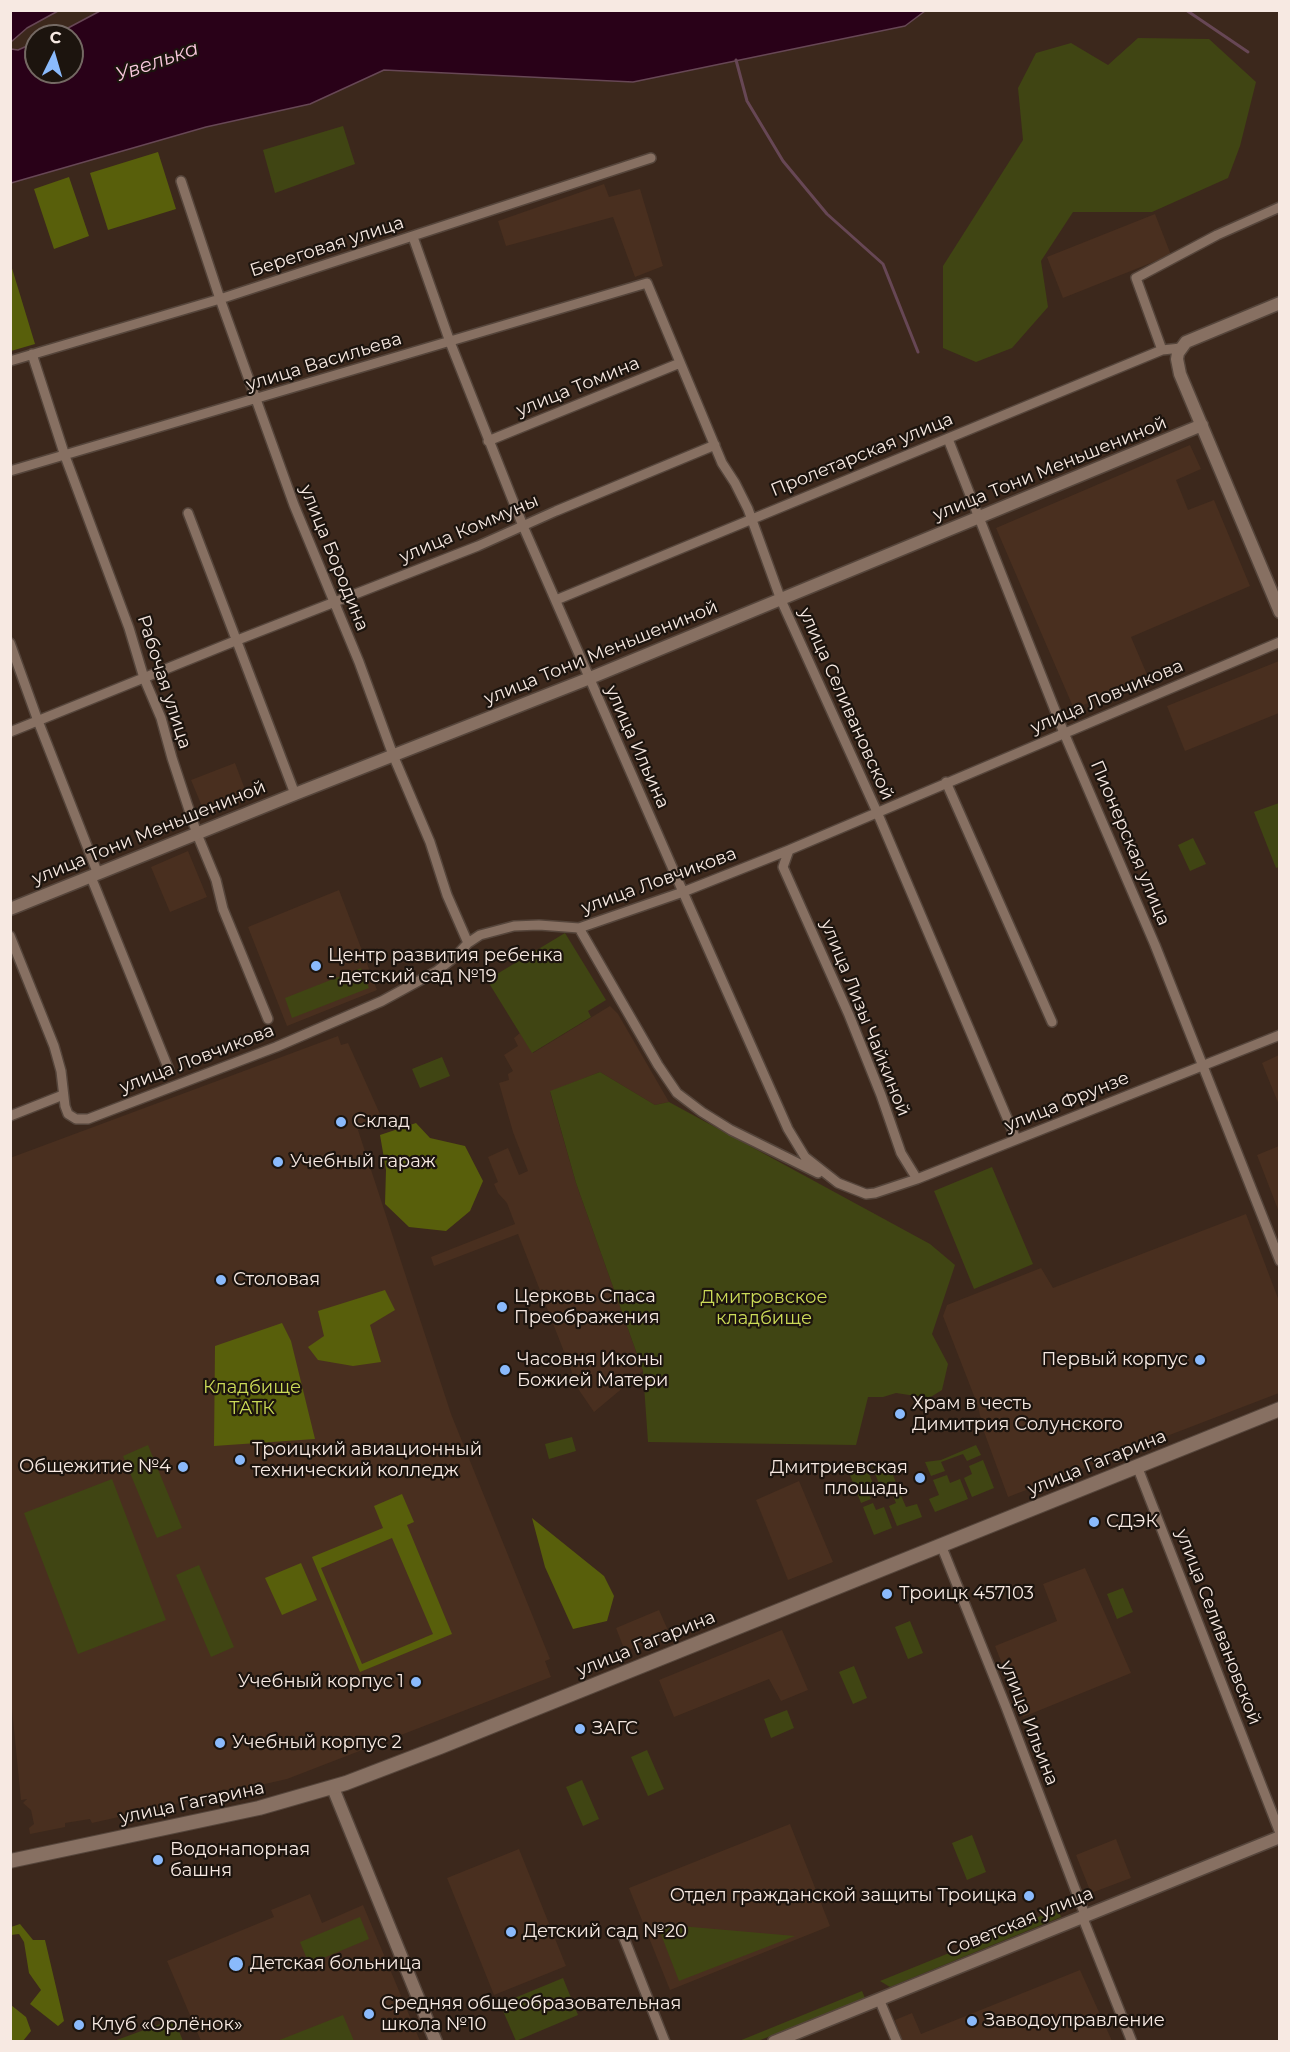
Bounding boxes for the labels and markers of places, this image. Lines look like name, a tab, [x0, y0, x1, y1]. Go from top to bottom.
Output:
place label: Центр развития ребенка - детский сад №19	[328, 945, 563, 988]
marker: Центр развития ребенка - детский сад №19	[309, 959, 323, 973]
place label: Склад	[353, 1111, 410, 1133]
marker: Склад	[334, 1115, 348, 1129]
place label: Учебный гараж	[290, 1151, 436, 1173]
marker: Учебный гараж	[271, 1155, 285, 1169]
place label: Столовая	[233, 1269, 320, 1291]
marker: Столовая	[214, 1273, 228, 1287]
place label: Церковь Спаса Преображения	[514, 1286, 660, 1328]
marker: Церковь Спаса Преображения	[495, 1300, 509, 1314]
place label: Часовня Иконы Божией Матери	[517, 1349, 668, 1392]
place label: Первый корпус	[1042, 1349, 1188, 1371]
marker: Первый корпус	[1193, 1353, 1207, 1367]
marker: Часовня Иконы Божией Матери	[498, 1363, 512, 1377]
place label: Храм в честь Димитрия Солунского	[912, 1393, 1123, 1436]
marker: Храм в честь Димитрия Солунского	[893, 1407, 907, 1421]
place label: Троицкий авиационный технический колледж	[252, 1439, 482, 1482]
marker: Троицкий авиационный технический колледж	[233, 1453, 247, 1467]
place label: Общежитие №4	[19, 1456, 171, 1478]
place label: Дмитриевская площадь	[770, 1457, 908, 1500]
marker: Общежитие №4	[176, 1460, 190, 1474]
marker: Дмитриевская площадь	[913, 1471, 927, 1485]
place label: СДЭК	[1106, 1511, 1158, 1533]
marker: СДЭК	[1087, 1515, 1101, 1529]
place label: Троицк 457103	[899, 1583, 1034, 1605]
marker: Троицк 457103	[880, 1587, 894, 1601]
place label: Учебный корпус 1	[238, 1671, 404, 1693]
marker: Учебный корпус 1	[409, 1675, 423, 1689]
place label: ЗАГС	[592, 1718, 638, 1740]
marker: ЗАГС	[573, 1722, 587, 1736]
place label: Учебный корпус 2	[232, 1732, 402, 1754]
marker: Учебный корпус 2	[213, 1736, 227, 1750]
place label: Водонапорная башня	[170, 1839, 310, 1882]
marker: Водонапорная башня	[151, 1853, 165, 1867]
place label: Отдел гражданской защиты Троицка	[670, 1885, 1017, 1907]
marker: Отдел гражданской защиты Троицка	[1022, 1889, 1036, 1903]
place label: Детский сад №20	[523, 1921, 687, 1943]
marker: Детский сад №20	[504, 1925, 518, 1939]
place label: Детская больница	[250, 1953, 421, 1975]
marker: Детская больница	[227, 1955, 245, 1973]
place label: Средняя общеобразовательная школа №10	[381, 1993, 681, 2036]
marker: Средняя общеобразовательная школа №10	[362, 2007, 376, 2021]
place label: Заводоуправление	[984, 2010, 1165, 2032]
place label: Клуб «Орлёнок»	[91, 2014, 243, 2036]
marker: Заводоуправление	[965, 2014, 979, 2028]
marker: Клуб «Орлёнок»	[72, 2018, 86, 2032]

